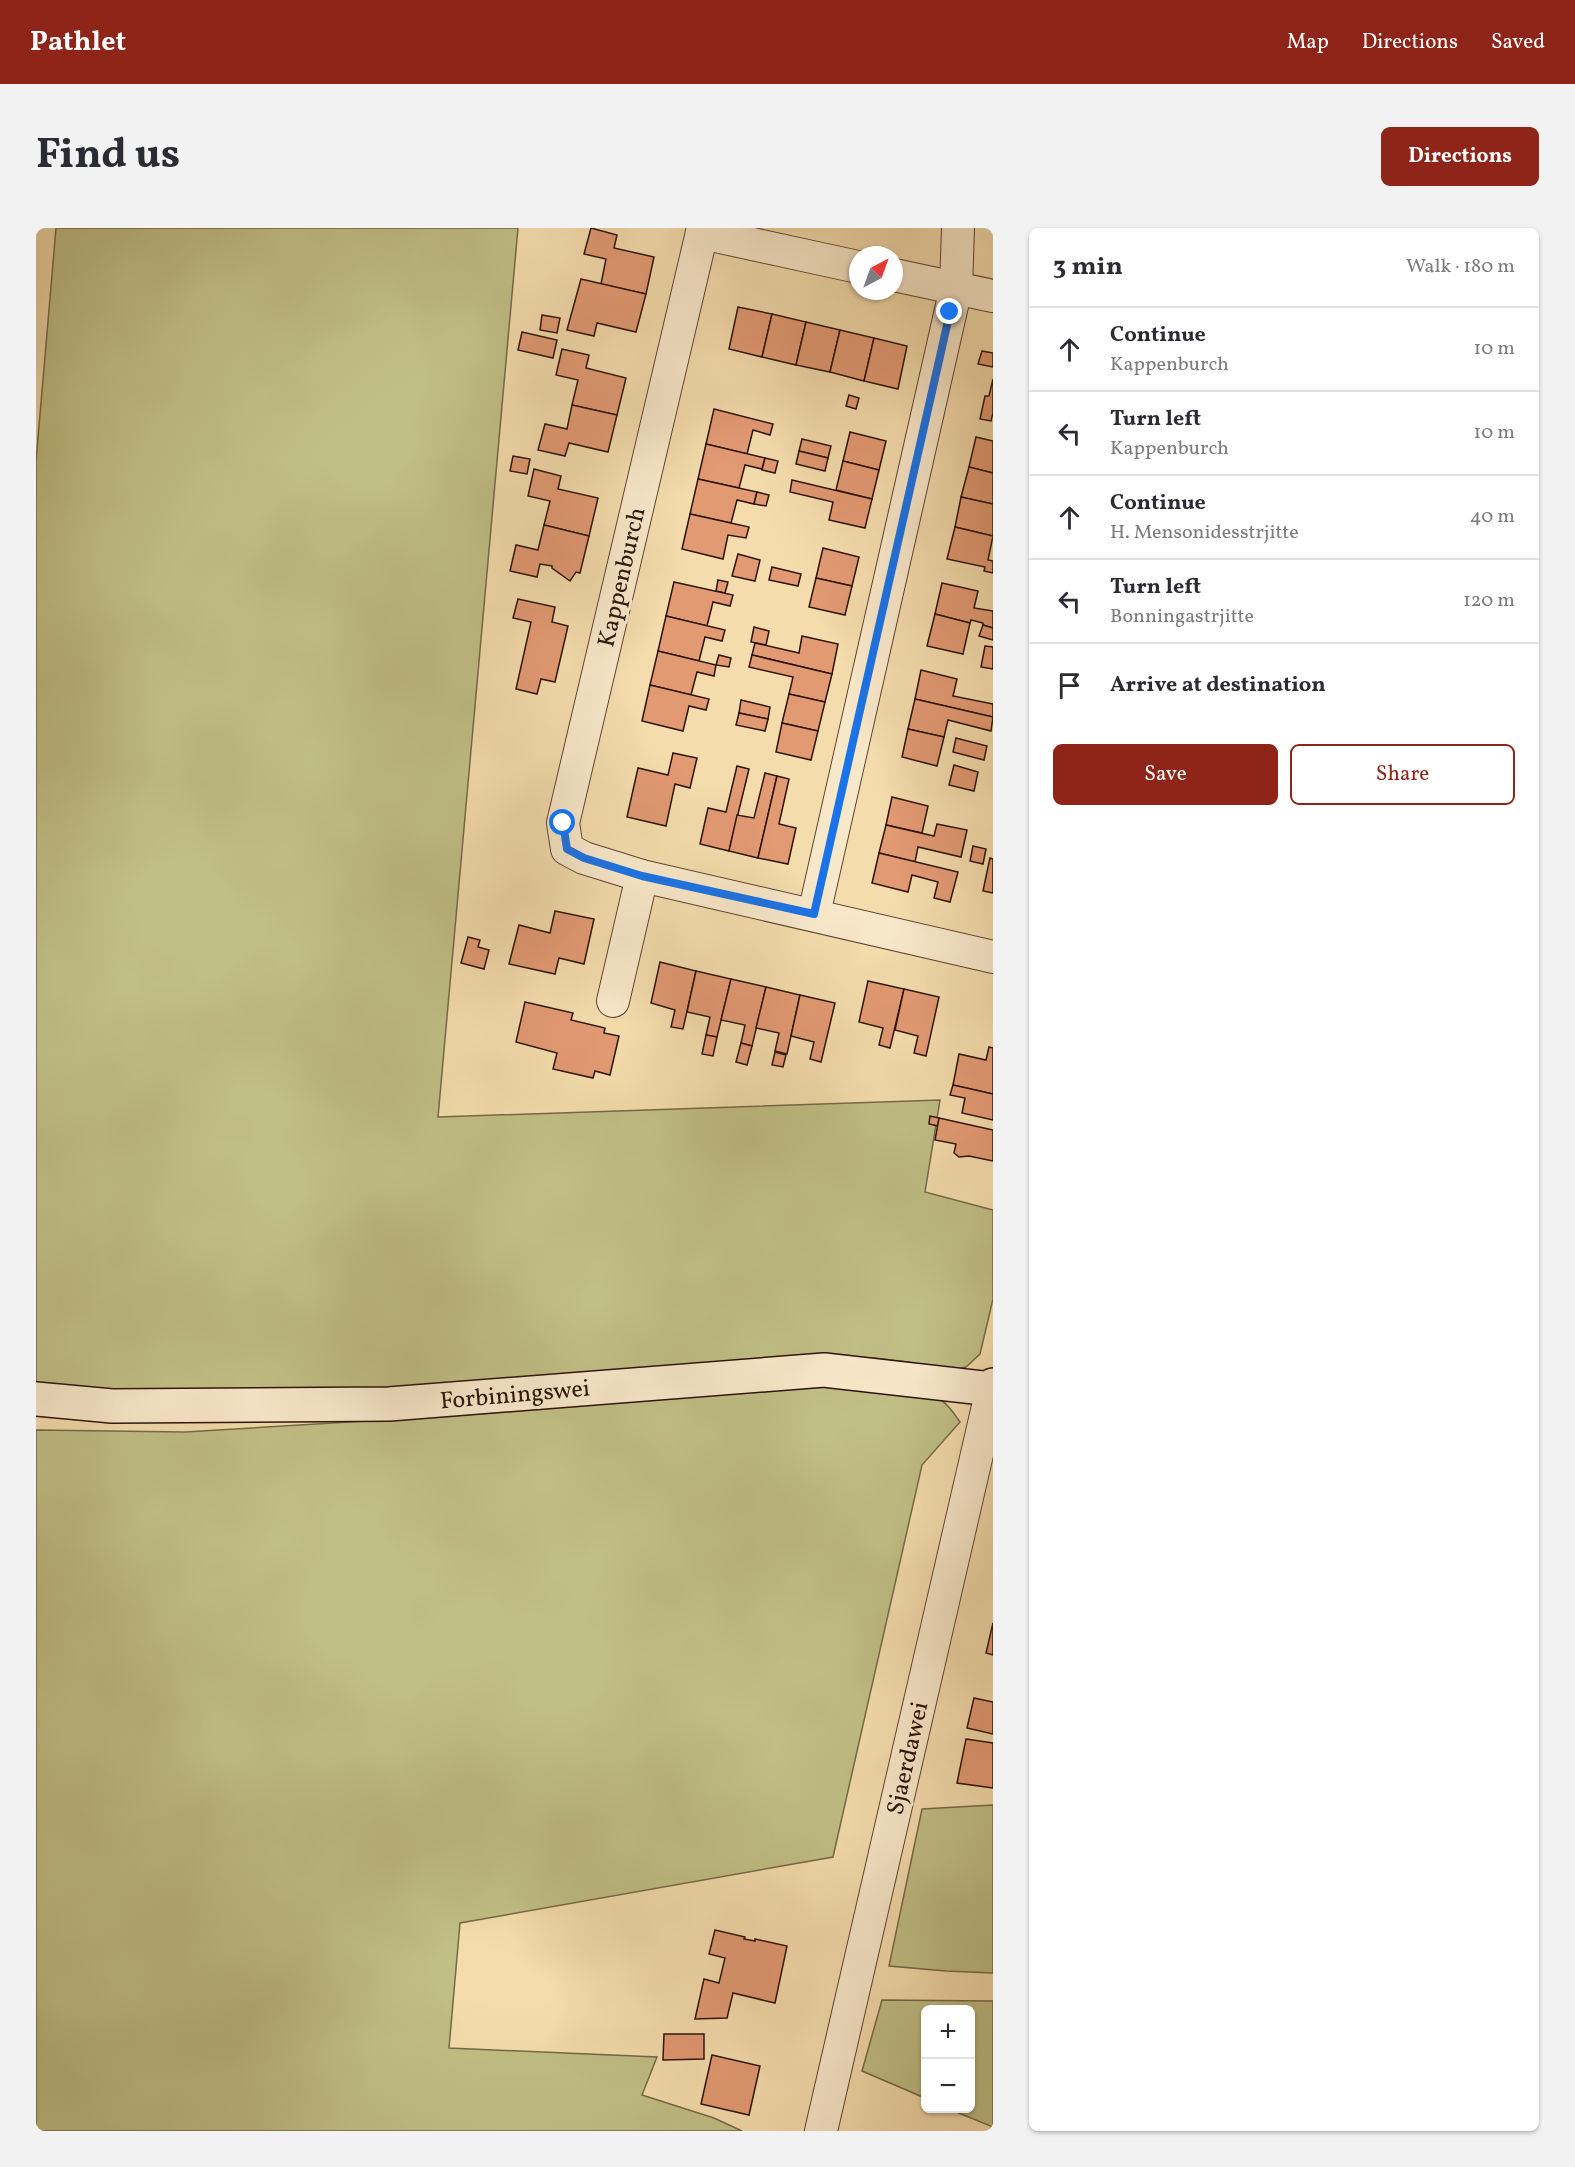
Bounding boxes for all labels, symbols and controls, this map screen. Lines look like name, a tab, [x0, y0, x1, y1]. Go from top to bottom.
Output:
text: Pathlet	[30, 23, 126, 62]
text: Map	[1287, 28, 1329, 57]
text: Directions	[1362, 28, 1458, 57]
text: Saved	[1491, 28, 1545, 57]
text: Find us	[36, 127, 180, 186]
button: Directions	[1381, 127, 1539, 186]
north arrow	[849, 246, 903, 300]
text: 3 min	[1053, 249, 1123, 285]
text: Walk · 180 m	[1406, 253, 1515, 281]
route end	[936, 298, 962, 324]
text: Continue	[1110, 320, 1206, 351]
icon: ahead	[1053, 333, 1086, 366]
text: 10 m	[1474, 335, 1515, 363]
text: Kappenburch	[1110, 351, 1229, 379]
text: Turn left	[1110, 404, 1201, 435]
icon: left	[1053, 417, 1086, 450]
text: 10 m	[1474, 419, 1515, 447]
text: Kappenburch	[1110, 435, 1229, 463]
text: Continue	[1110, 488, 1206, 519]
icon: ahead	[1053, 501, 1086, 534]
text: 40 m	[1470, 503, 1515, 531]
street label: Kappenburch	[590, 504, 656, 651]
text: H. Mensonidesstrjitte	[1110, 519, 1299, 547]
text: Turn left	[1110, 572, 1201, 603]
icon: left	[1053, 585, 1086, 618]
text: 120 m	[1463, 587, 1515, 615]
text: Bonningastrjitte	[1110, 603, 1254, 631]
icon: arrive	[1053, 669, 1086, 702]
text: Arrive at destination	[1110, 670, 1326, 701]
button: Save	[1053, 744, 1278, 805]
button: Share	[1290, 744, 1515, 805]
route start	[549, 809, 575, 835]
street label: Forbiningswei	[439, 1373, 592, 1419]
street label: Sjaerdawei	[879, 1699, 938, 1818]
map controls	[921, 2005, 975, 2113]
button: +	[921, 2005, 975, 2059]
button: −	[921, 2059, 975, 2113]

